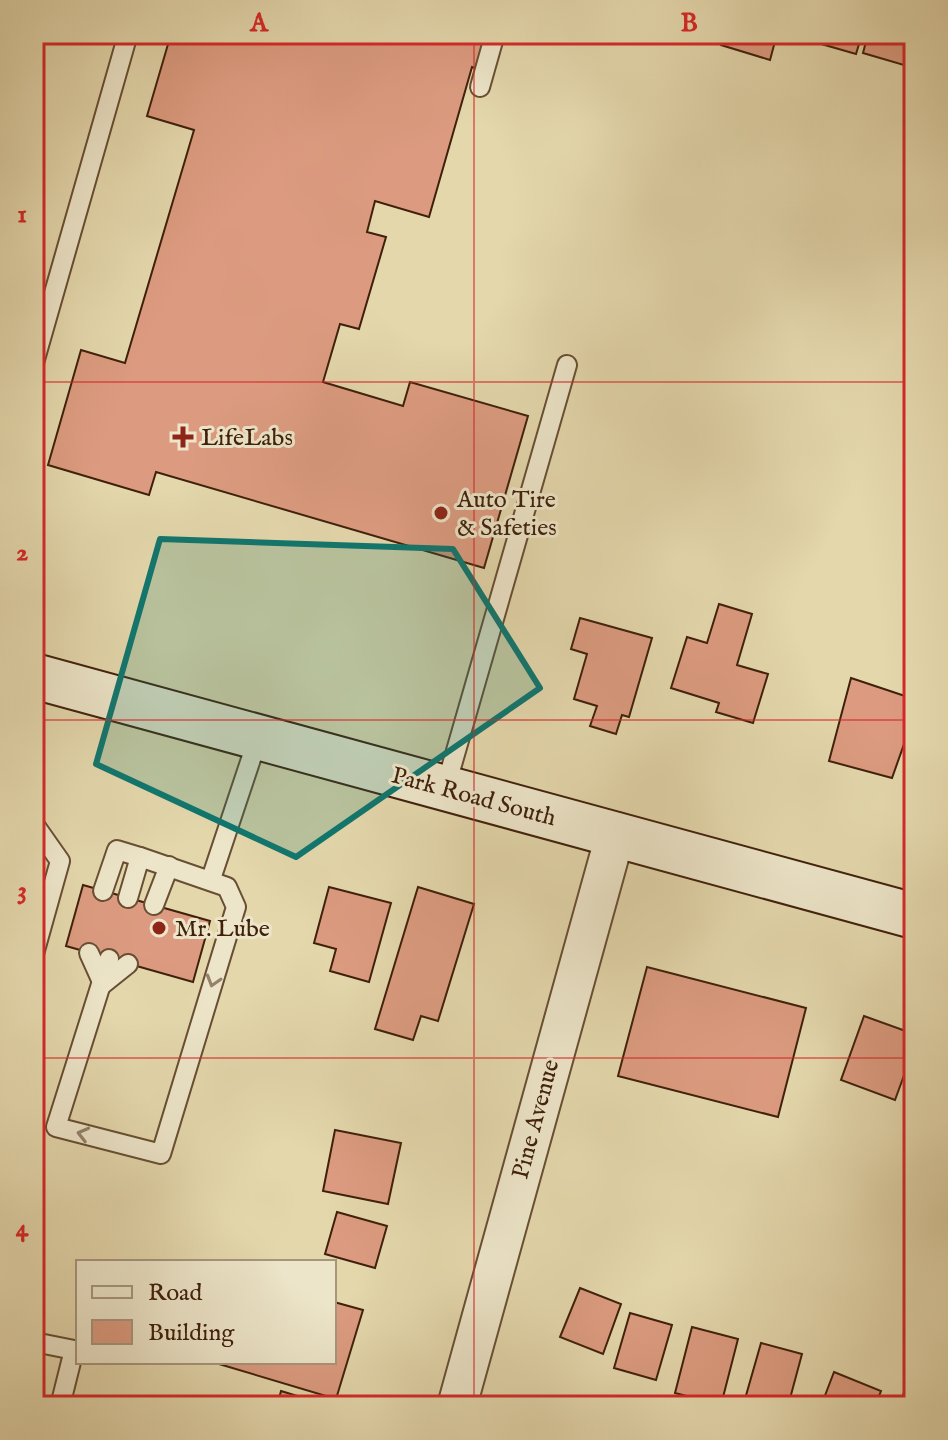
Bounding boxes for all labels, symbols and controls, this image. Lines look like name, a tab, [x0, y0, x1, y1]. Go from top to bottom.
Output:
text: A	[249, 7, 269, 40]
text: B	[680, 7, 698, 40]
text: 1	[17, 198, 27, 231]
place label: LifeLabs	[201, 423, 293, 454]
marker: LifeLabs	[172, 426, 194, 448]
place label: Auto Tire & Safeties	[456, 485, 557, 544]
marker: Auto Tire & Safeties	[432, 504, 450, 522]
text: 2	[16, 536, 28, 569]
street label: Park Road South	[388, 761, 559, 834]
text: 3	[17, 874, 27, 907]
place label: Mr. Lube	[175, 914, 270, 945]
marker: Mr. Lube	[150, 919, 168, 937]
one-way arrow	[206, 974, 222, 988]
street label: Pine Avenue	[506, 1056, 567, 1183]
one-way arrow	[77, 1126, 91, 1143]
text: 4	[16, 1212, 30, 1245]
legend	[76, 1260, 336, 1364]
text: Road	[148, 1278, 202, 1309]
text: Building	[148, 1318, 235, 1349]

